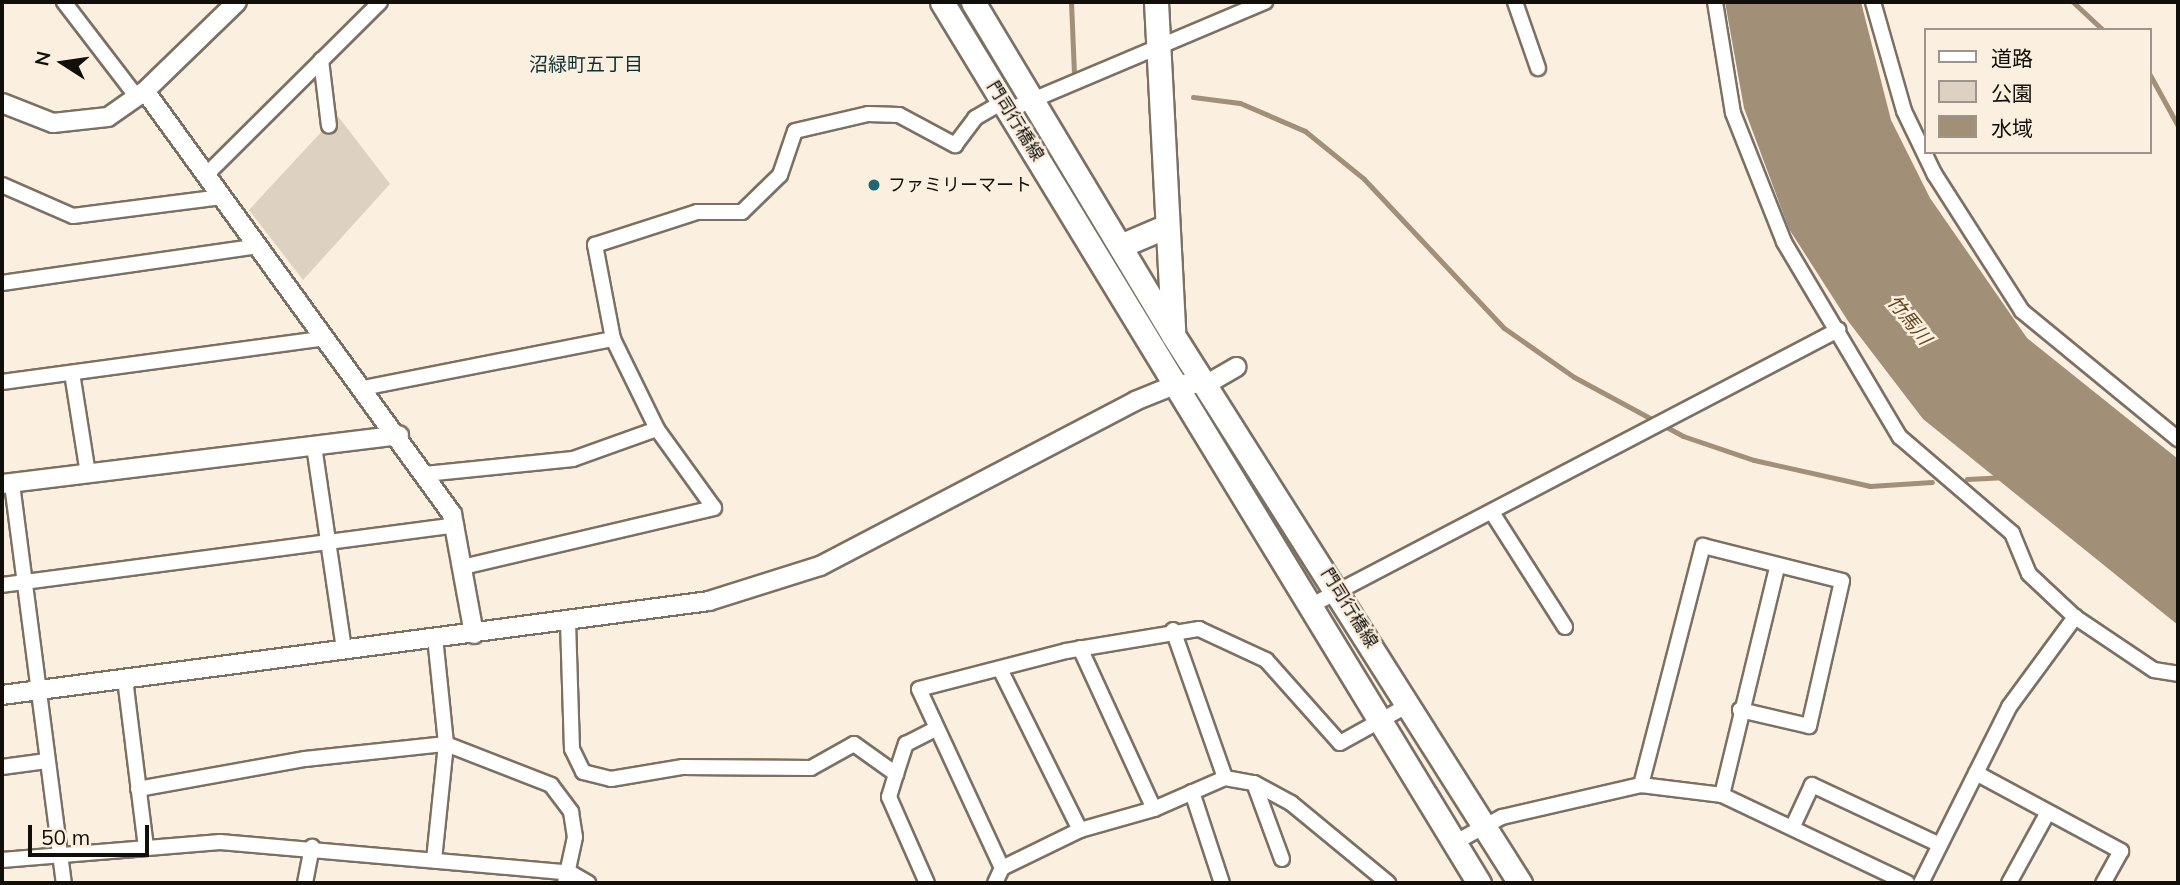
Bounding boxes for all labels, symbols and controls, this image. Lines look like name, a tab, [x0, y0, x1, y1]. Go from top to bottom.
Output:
north arrow	[28, 28, 98, 98]
legend	[1924, 28, 2152, 154]
text: 道路	[1991, 45, 2033, 71]
text: N	[29, 49, 56, 68]
district label: 沼緑町五丁目	[529, 54, 643, 76]
street label: 門司行橋線	[982, 77, 1048, 165]
text: 公園	[1991, 80, 2033, 106]
text: 水域	[1991, 115, 2033, 141]
place label: ファミリーマート	[888, 174, 1032, 196]
marker: ファミリーマート	[866, 177, 882, 193]
water label: 竹馬川	[1882, 291, 1936, 349]
street label: 門司行橋線	[1316, 564, 1382, 652]
scale bar	[32, 812, 152, 856]
text: 50 m	[41, 824, 90, 850]

